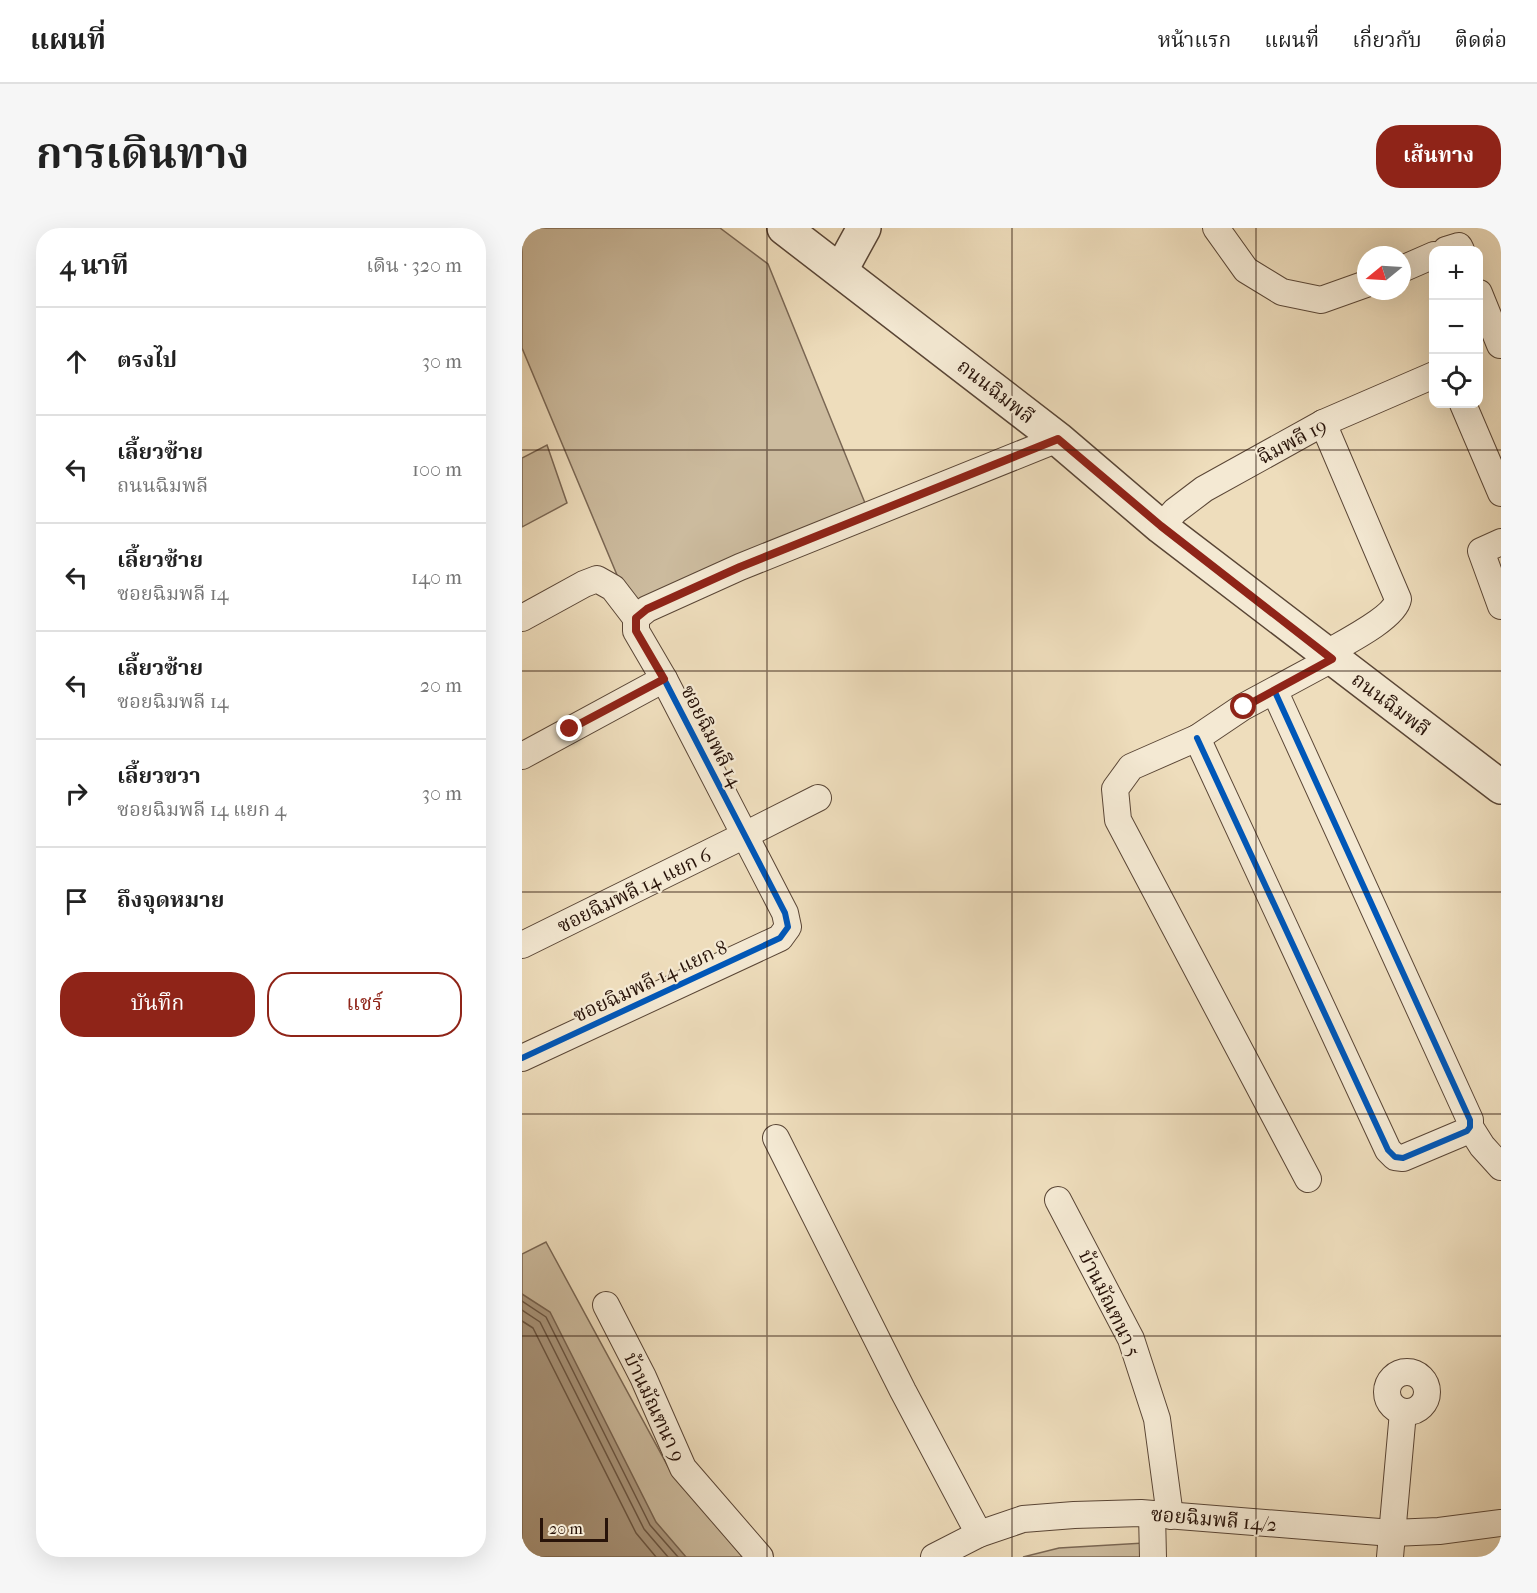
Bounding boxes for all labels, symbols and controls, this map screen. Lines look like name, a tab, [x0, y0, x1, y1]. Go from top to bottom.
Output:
text: แผนที่	[30, 23, 106, 56]
text: หน้าแรก	[1158, 28, 1231, 52]
text: แผนที่	[1264, 28, 1319, 52]
text: เกี่ยวกับ	[1352, 28, 1422, 52]
text: ติดต่อ	[1455, 28, 1507, 52]
button: เส้นทาง	[1376, 125, 1501, 188]
text: การเดินทาง	[36, 130, 249, 179]
north arrow	[1357, 246, 1411, 300]
map controls	[1429, 246, 1483, 408]
button: +	[1429, 246, 1483, 300]
text: 4 นาที	[60, 250, 128, 281]
text: เดิน · 320 m	[366, 254, 462, 277]
button: −	[1429, 300, 1483, 354]
icon: ahead	[60, 345, 93, 378]
text: ตรงไป	[117, 347, 177, 373]
text: 30 m	[422, 350, 462, 373]
street label: ถนนฉิมพลี	[953, 354, 1039, 429]
button: locate	[1429, 354, 1483, 408]
street label: ฉิมพลี 19	[1254, 414, 1331, 469]
text: เลี้ยวซ้าย	[117, 439, 203, 465]
icon: left	[60, 453, 93, 486]
text: 100 m	[412, 458, 462, 481]
text: ถนนฉิมพลี	[117, 474, 208, 497]
text: เลี้ยวซ้าย	[117, 547, 203, 573]
icon: left	[60, 561, 93, 594]
text: 140 m	[411, 566, 462, 589]
text: ซอยฉิมพลี 14	[117, 582, 229, 605]
text: เลี้ยวซ้าย	[117, 655, 203, 681]
street label: ถนนฉิมพลี	[1347, 668, 1434, 741]
icon: left	[60, 669, 93, 702]
text: 20 m	[420, 674, 462, 697]
street label: ซอยฉิมพลี 14	[676, 681, 748, 792]
text: ซอยฉิมพลี 14	[117, 690, 229, 713]
route start	[1230, 693, 1256, 719]
route end	[556, 715, 582, 741]
text: เลี้ยวขวา	[117, 763, 201, 789]
icon: right	[60, 777, 93, 810]
text: 30 m	[422, 782, 462, 805]
text: ซอยฉิมพลี 14 แยก 4	[117, 798, 286, 821]
street label: ซอยฉิมพลี 14 แยก 6	[554, 843, 715, 938]
icon: arrive	[60, 885, 93, 918]
text: ถึงจุดหมาย	[117, 887, 224, 913]
street label: ซอยฉิมพลี 14 แยก 8	[569, 936, 731, 1027]
button: บันทึก	[60, 972, 255, 1037]
button: แชร์	[267, 972, 462, 1037]
street label: บ้านมัณฑนา 5	[1074, 1246, 1145, 1360]
street label: บ้านมัณฑนา 9	[619, 1349, 690, 1465]
street label: ซอยฉิมพลี 14/2	[1150, 1503, 1278, 1536]
scale bar	[540, 1515, 608, 1542]
text: 20 m	[549, 1519, 583, 1538]

